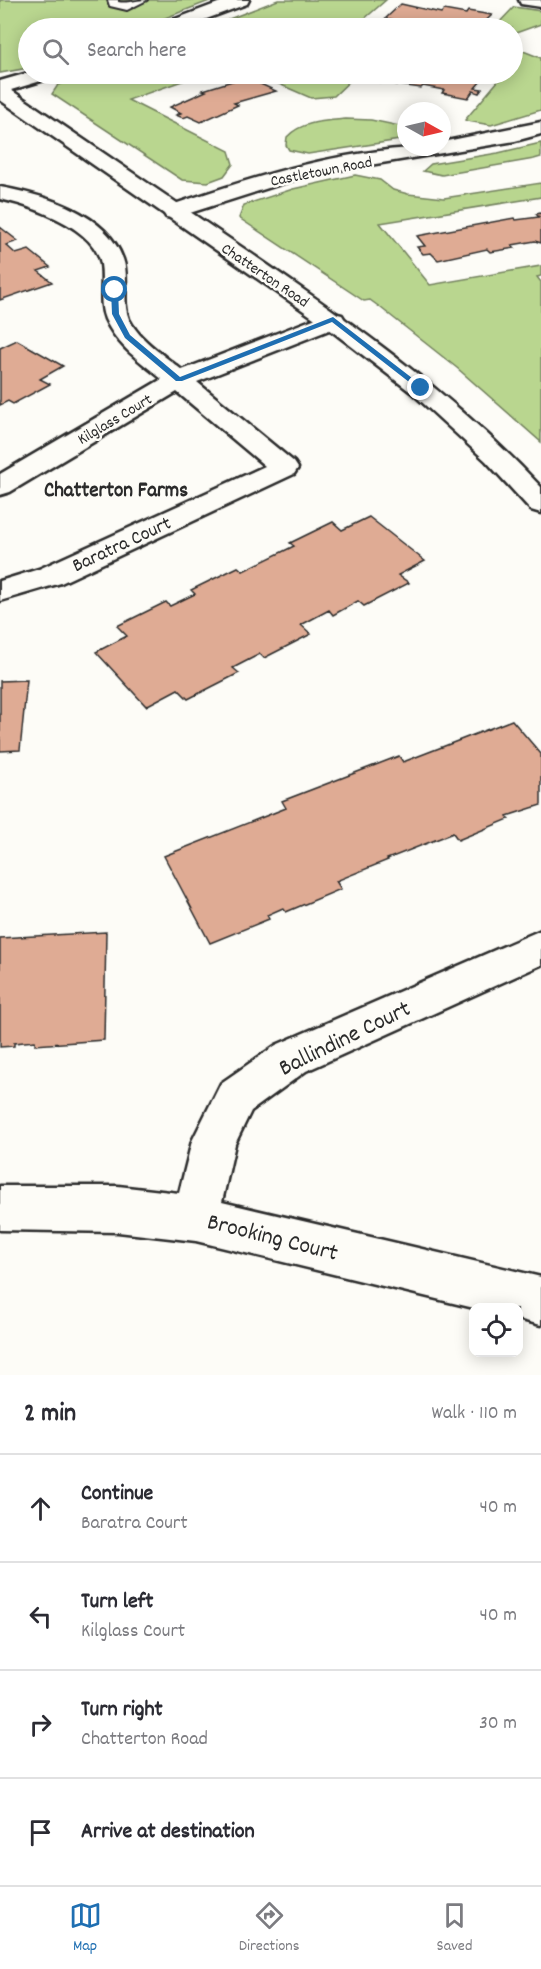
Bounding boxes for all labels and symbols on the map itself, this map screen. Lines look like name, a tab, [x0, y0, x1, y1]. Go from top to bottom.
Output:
north arrow	[397, 102, 451, 156]
street label: Castletown Road	[269, 151, 374, 194]
street label: Chatterton Road	[216, 238, 313, 314]
route start	[101, 276, 127, 302]
route end	[407, 374, 433, 400]
street label: Kilglass Court	[74, 389, 157, 451]
district label: Chatterton Farms	[44, 477, 188, 507]
street label: Baratra Court	[68, 510, 177, 581]
street label: Ballindine Court	[274, 993, 417, 1086]
street label: Brooking Court	[203, 1206, 341, 1272]

